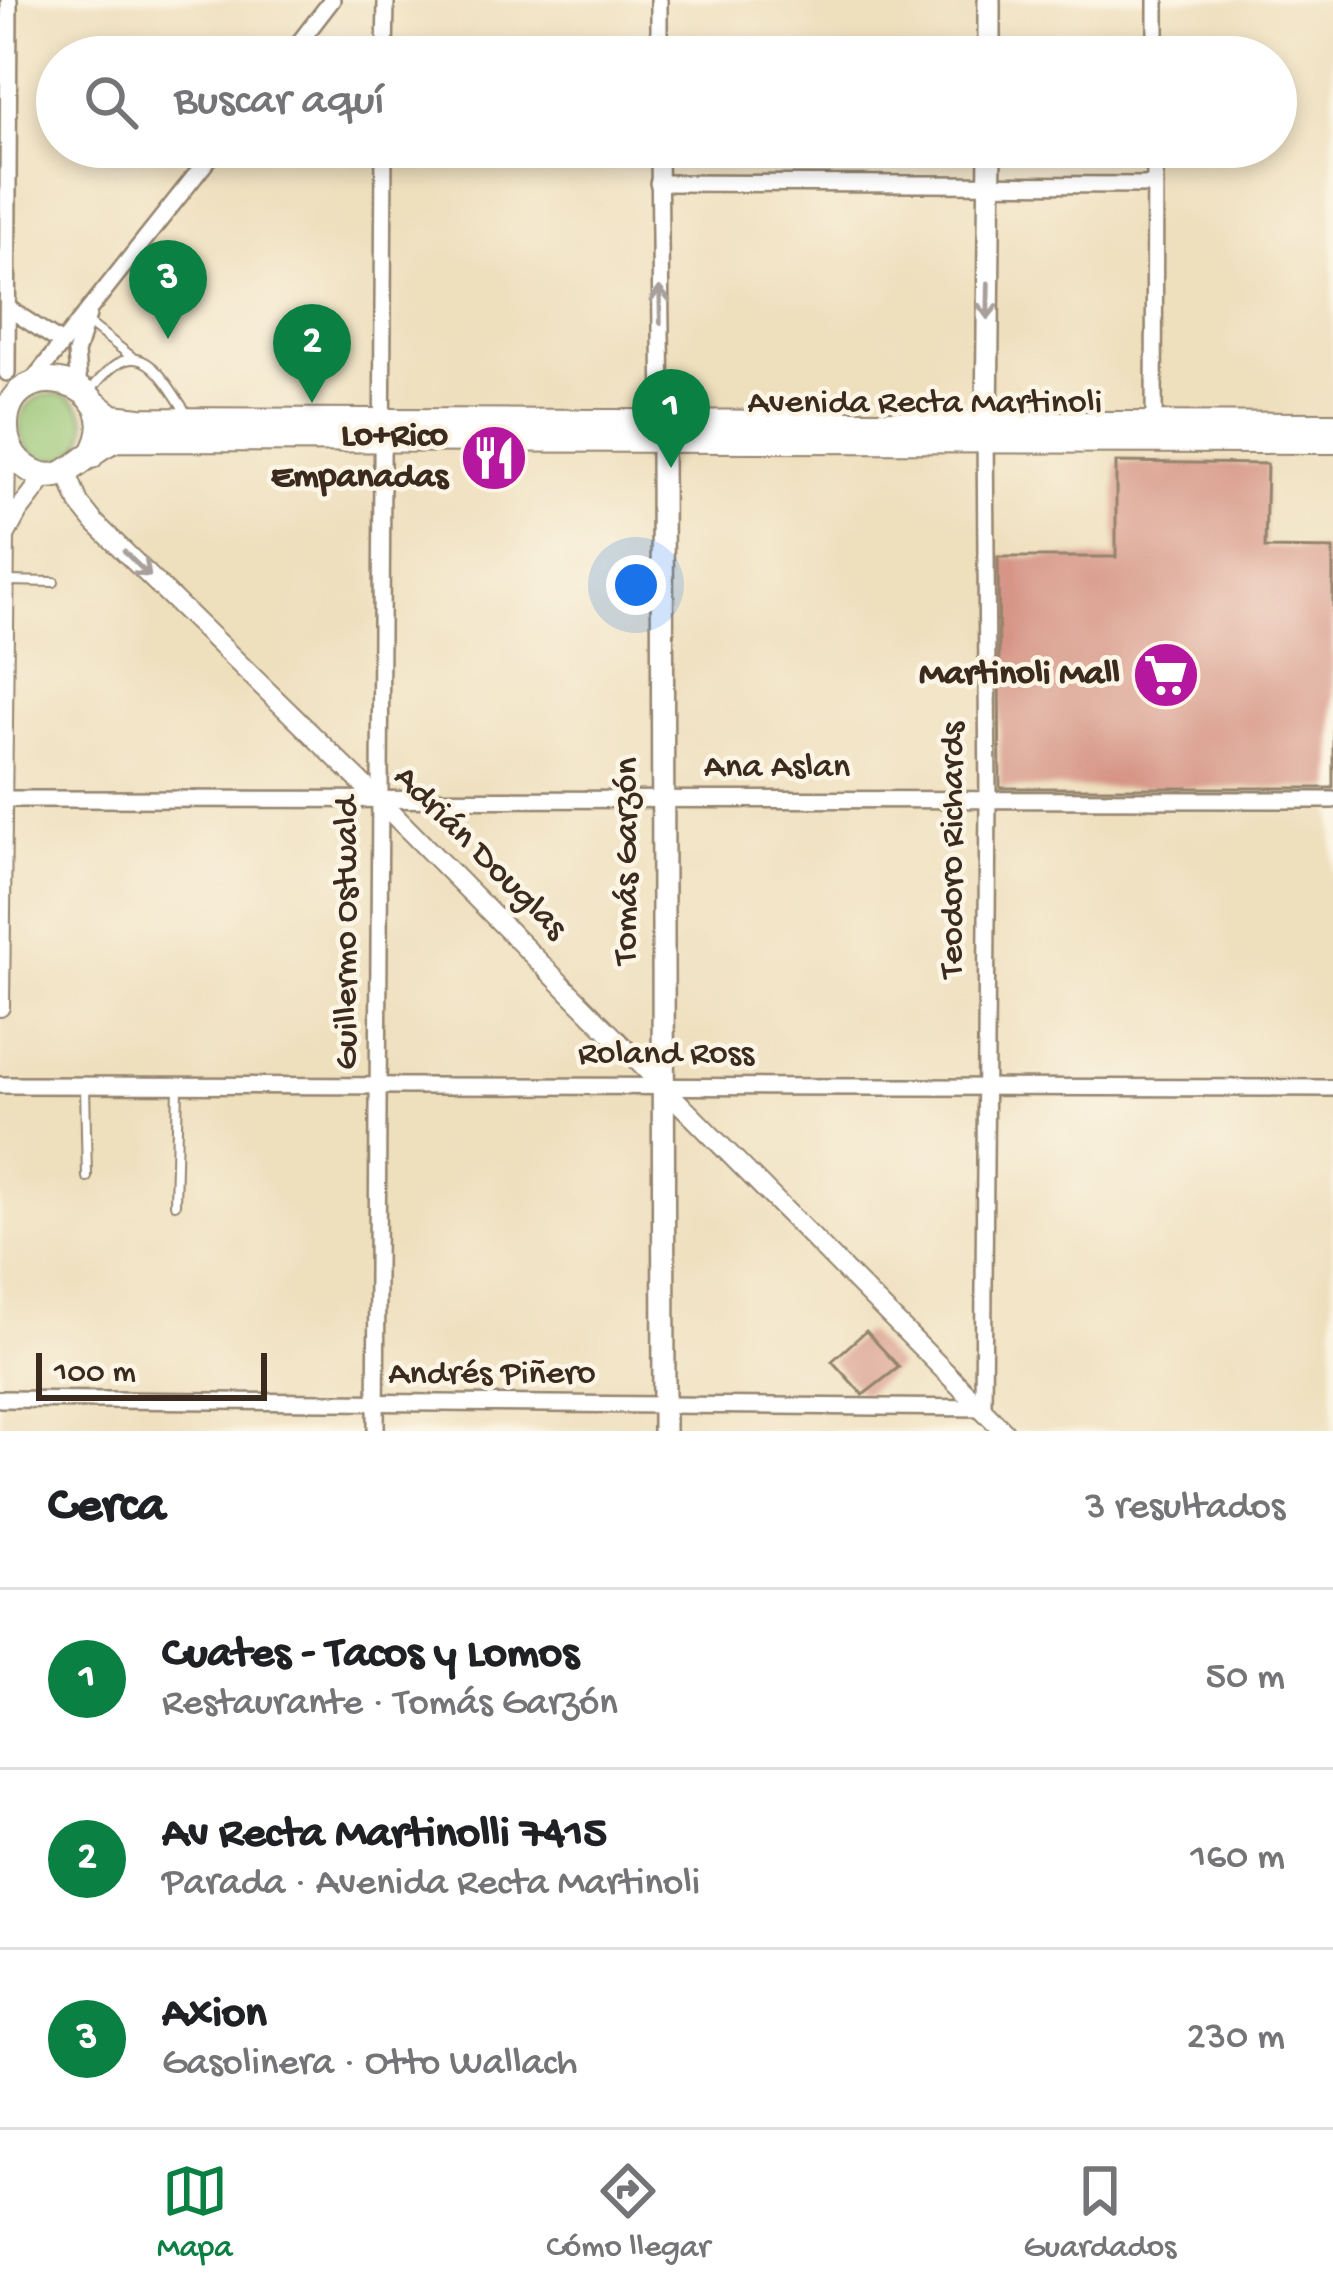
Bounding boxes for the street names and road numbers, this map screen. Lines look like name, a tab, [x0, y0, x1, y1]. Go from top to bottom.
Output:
street label: Avenida Recta Martinoli	[748, 383, 1102, 426]
street label: Teodoro Richards	[933, 720, 976, 980]
street label: Ana Aslan	[704, 747, 850, 790]
street label: Adrián Douglas	[383, 758, 576, 951]
street label: Tomás Garzón	[607, 758, 650, 966]
street label: Guillermo Ostwald	[327, 793, 370, 1070]
street label: Roland Ross	[578, 1034, 756, 1077]
street label: Andrés Piñero	[388, 1354, 596, 1397]

